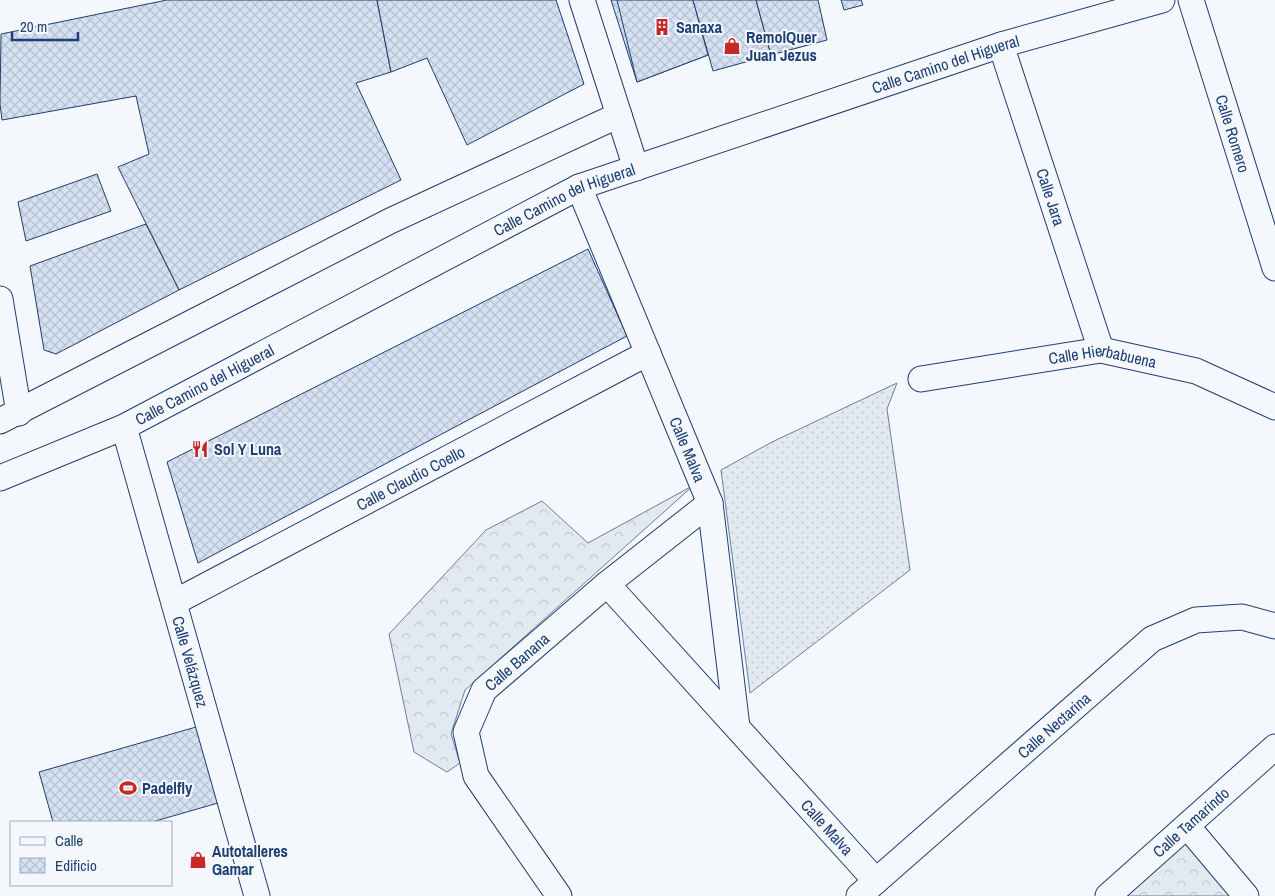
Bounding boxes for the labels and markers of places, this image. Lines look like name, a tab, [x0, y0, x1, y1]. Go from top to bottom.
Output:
place label: Sanaxa	[676, 16, 723, 38]
building icon: Sanaxa	[652, 17, 672, 37]
place label: RemolQuer Juan Jezus	[746, 26, 818, 66]
shop icon: RemolQuer Juan Jezus	[722, 36, 742, 56]
place label: Sol Y Luna	[214, 438, 282, 460]
restaurant icon: Sol Y Luna	[190, 439, 210, 459]
place label: Padelfly	[142, 777, 193, 799]
sports icon: Padelfly	[118, 778, 138, 798]
place label: Autotalleres Gamar	[212, 840, 288, 880]
shop icon: Autotalleres Gamar	[188, 850, 208, 870]

